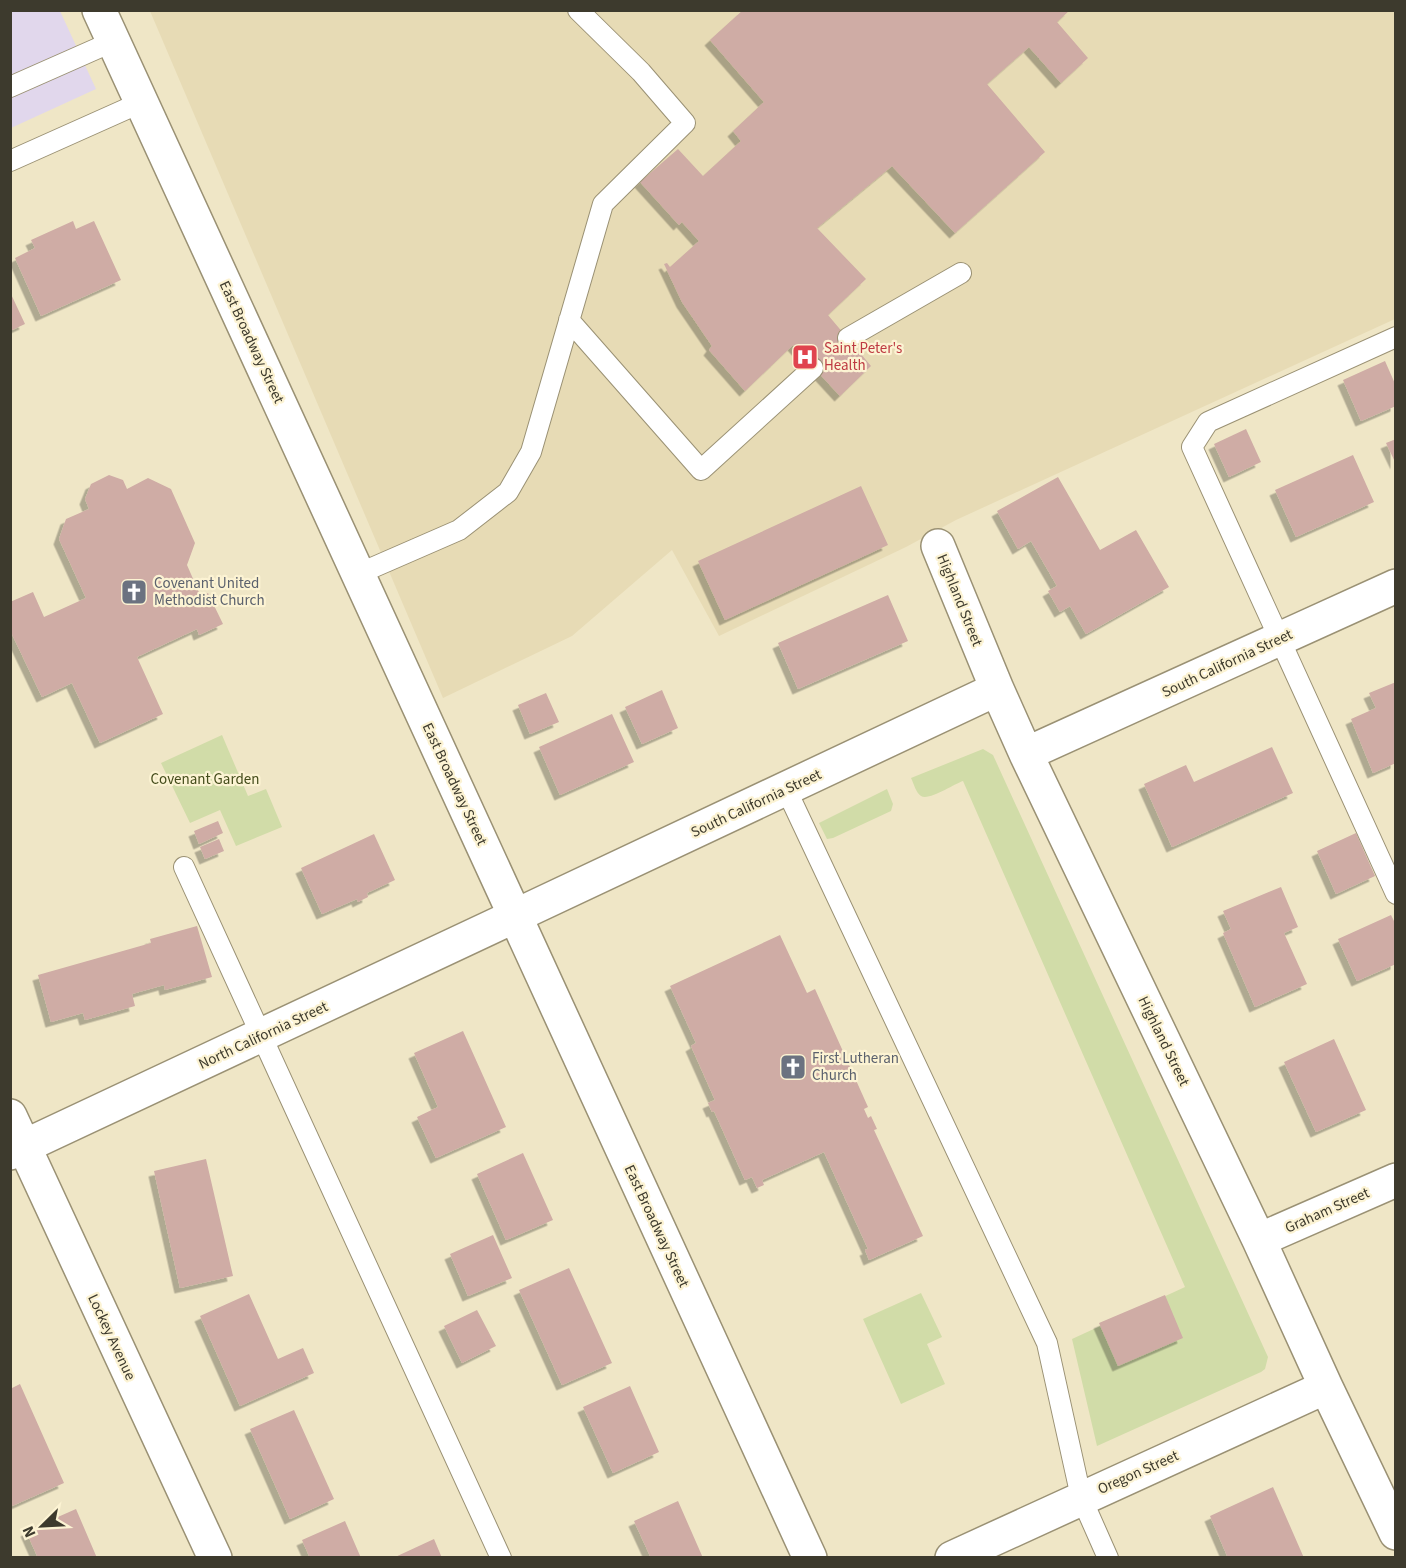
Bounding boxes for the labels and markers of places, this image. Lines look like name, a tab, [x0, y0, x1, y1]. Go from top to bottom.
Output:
place label: Saint Peter's Health	[824, 338, 902, 376]
hospital icon: Saint Peter's Health	[790, 342, 820, 372]
place label: Covenant United Methodist Church	[154, 573, 265, 611]
church icon: Covenant United Methodist Church	[119, 577, 149, 607]
place label: First Lutheran Church	[812, 1048, 899, 1086]
church icon: First Lutheran Church	[778, 1052, 808, 1082]

